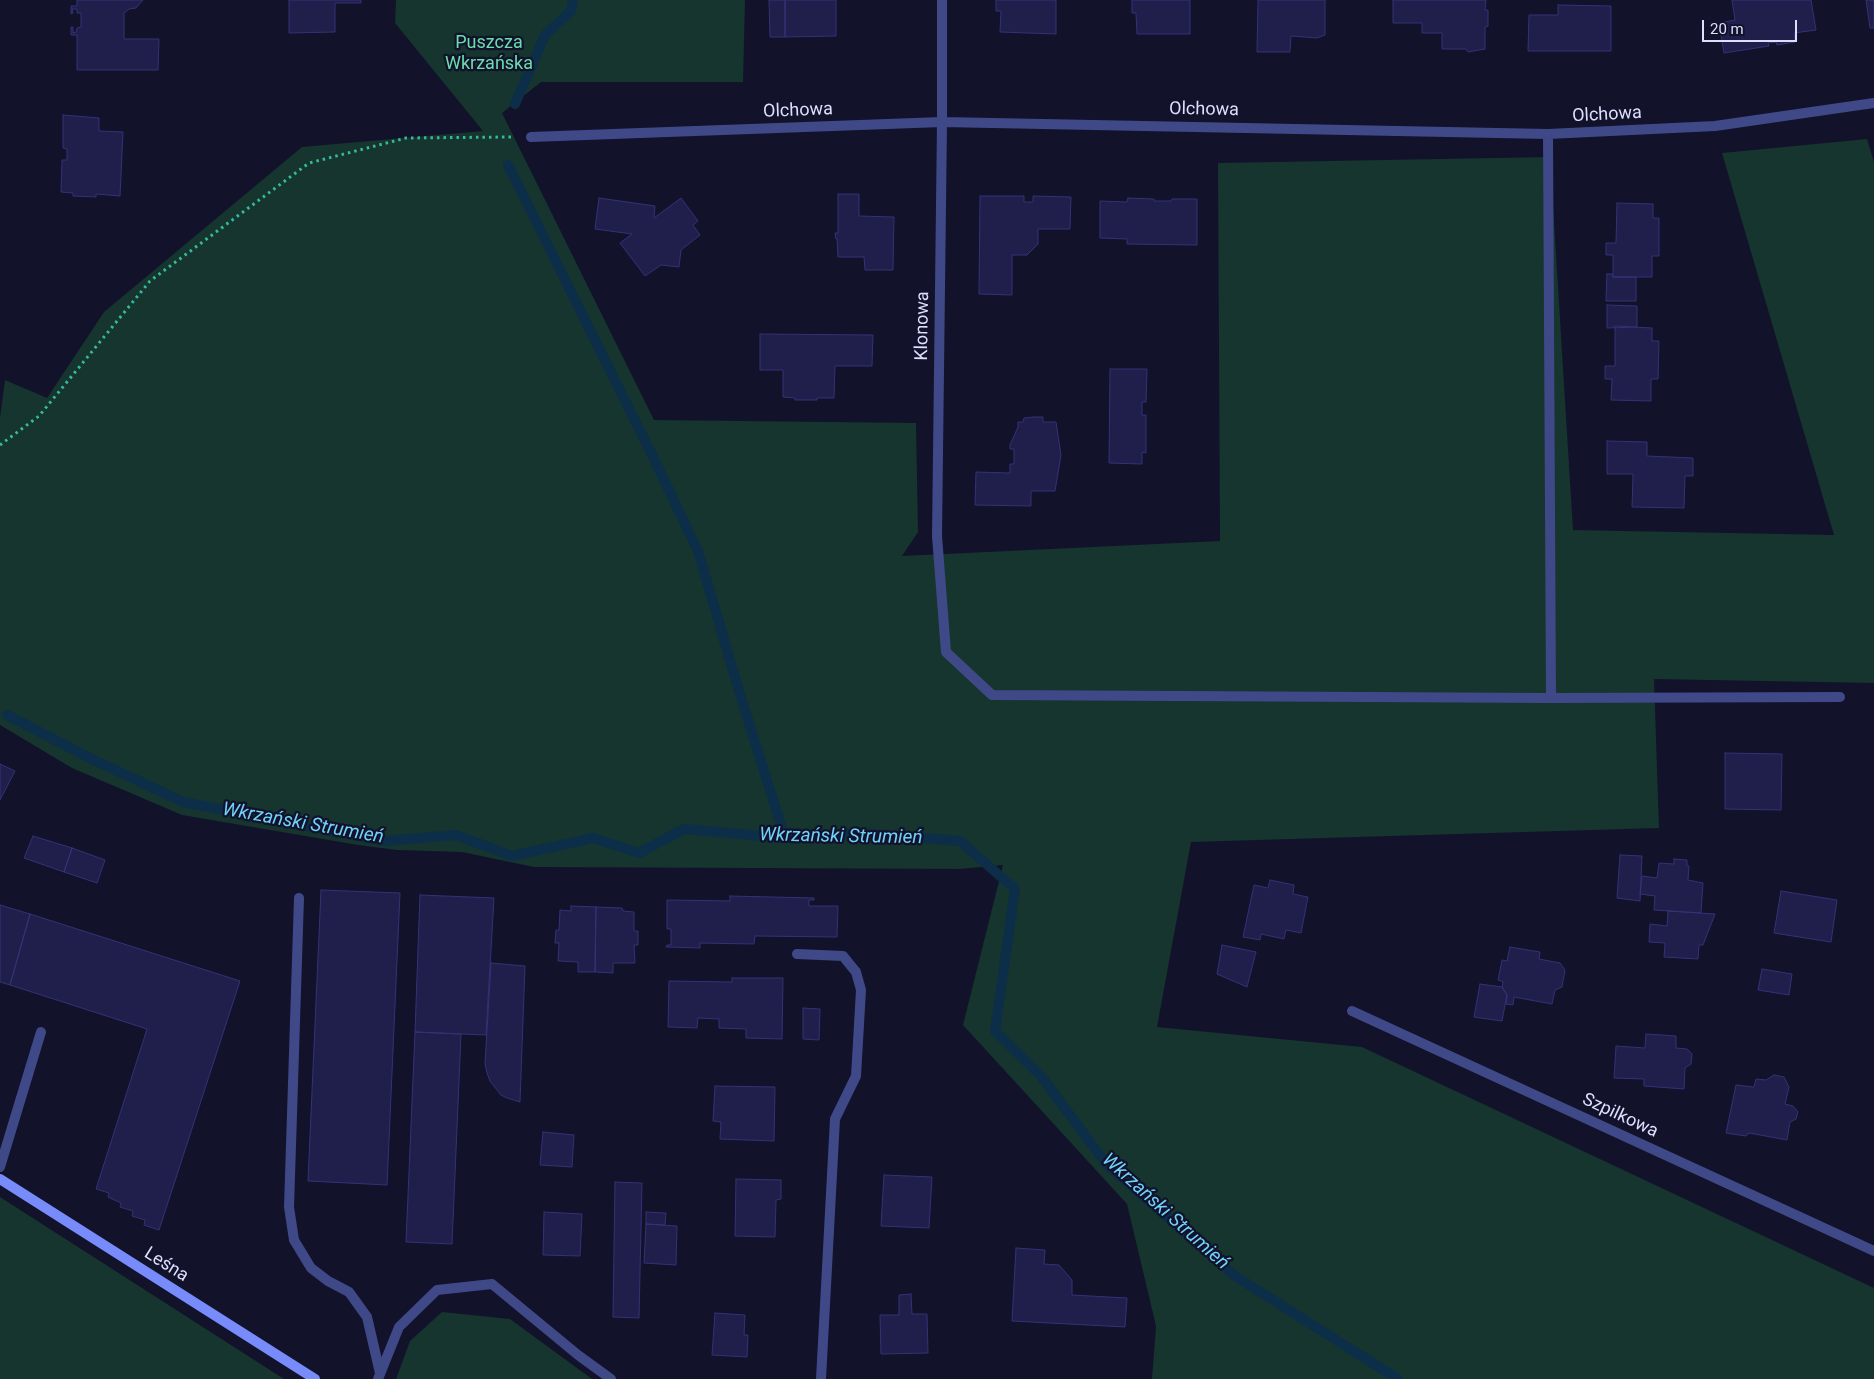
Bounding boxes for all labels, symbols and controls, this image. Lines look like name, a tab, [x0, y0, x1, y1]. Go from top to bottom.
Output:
scale bar	[1704, 10, 1799, 42]
text: 20 m	[1710, 20, 1744, 38]
park label: Puszcza Wkrzańska	[445, 32, 533, 74]
street label: Olchowa	[763, 99, 833, 123]
street label: Olchowa	[1169, 99, 1239, 121]
street label: Olchowa	[1572, 102, 1642, 128]
street label: Klonowa	[912, 291, 934, 361]
water label: Wkrzański Strumień	[221, 799, 385, 849]
water label: Wkrzański Strumień	[759, 824, 923, 850]
street label: Szpilkowa	[1579, 1089, 1661, 1143]
water label: Wkrzański Strumień	[1097, 1149, 1233, 1275]
street label: Leśna	[140, 1243, 192, 1287]

